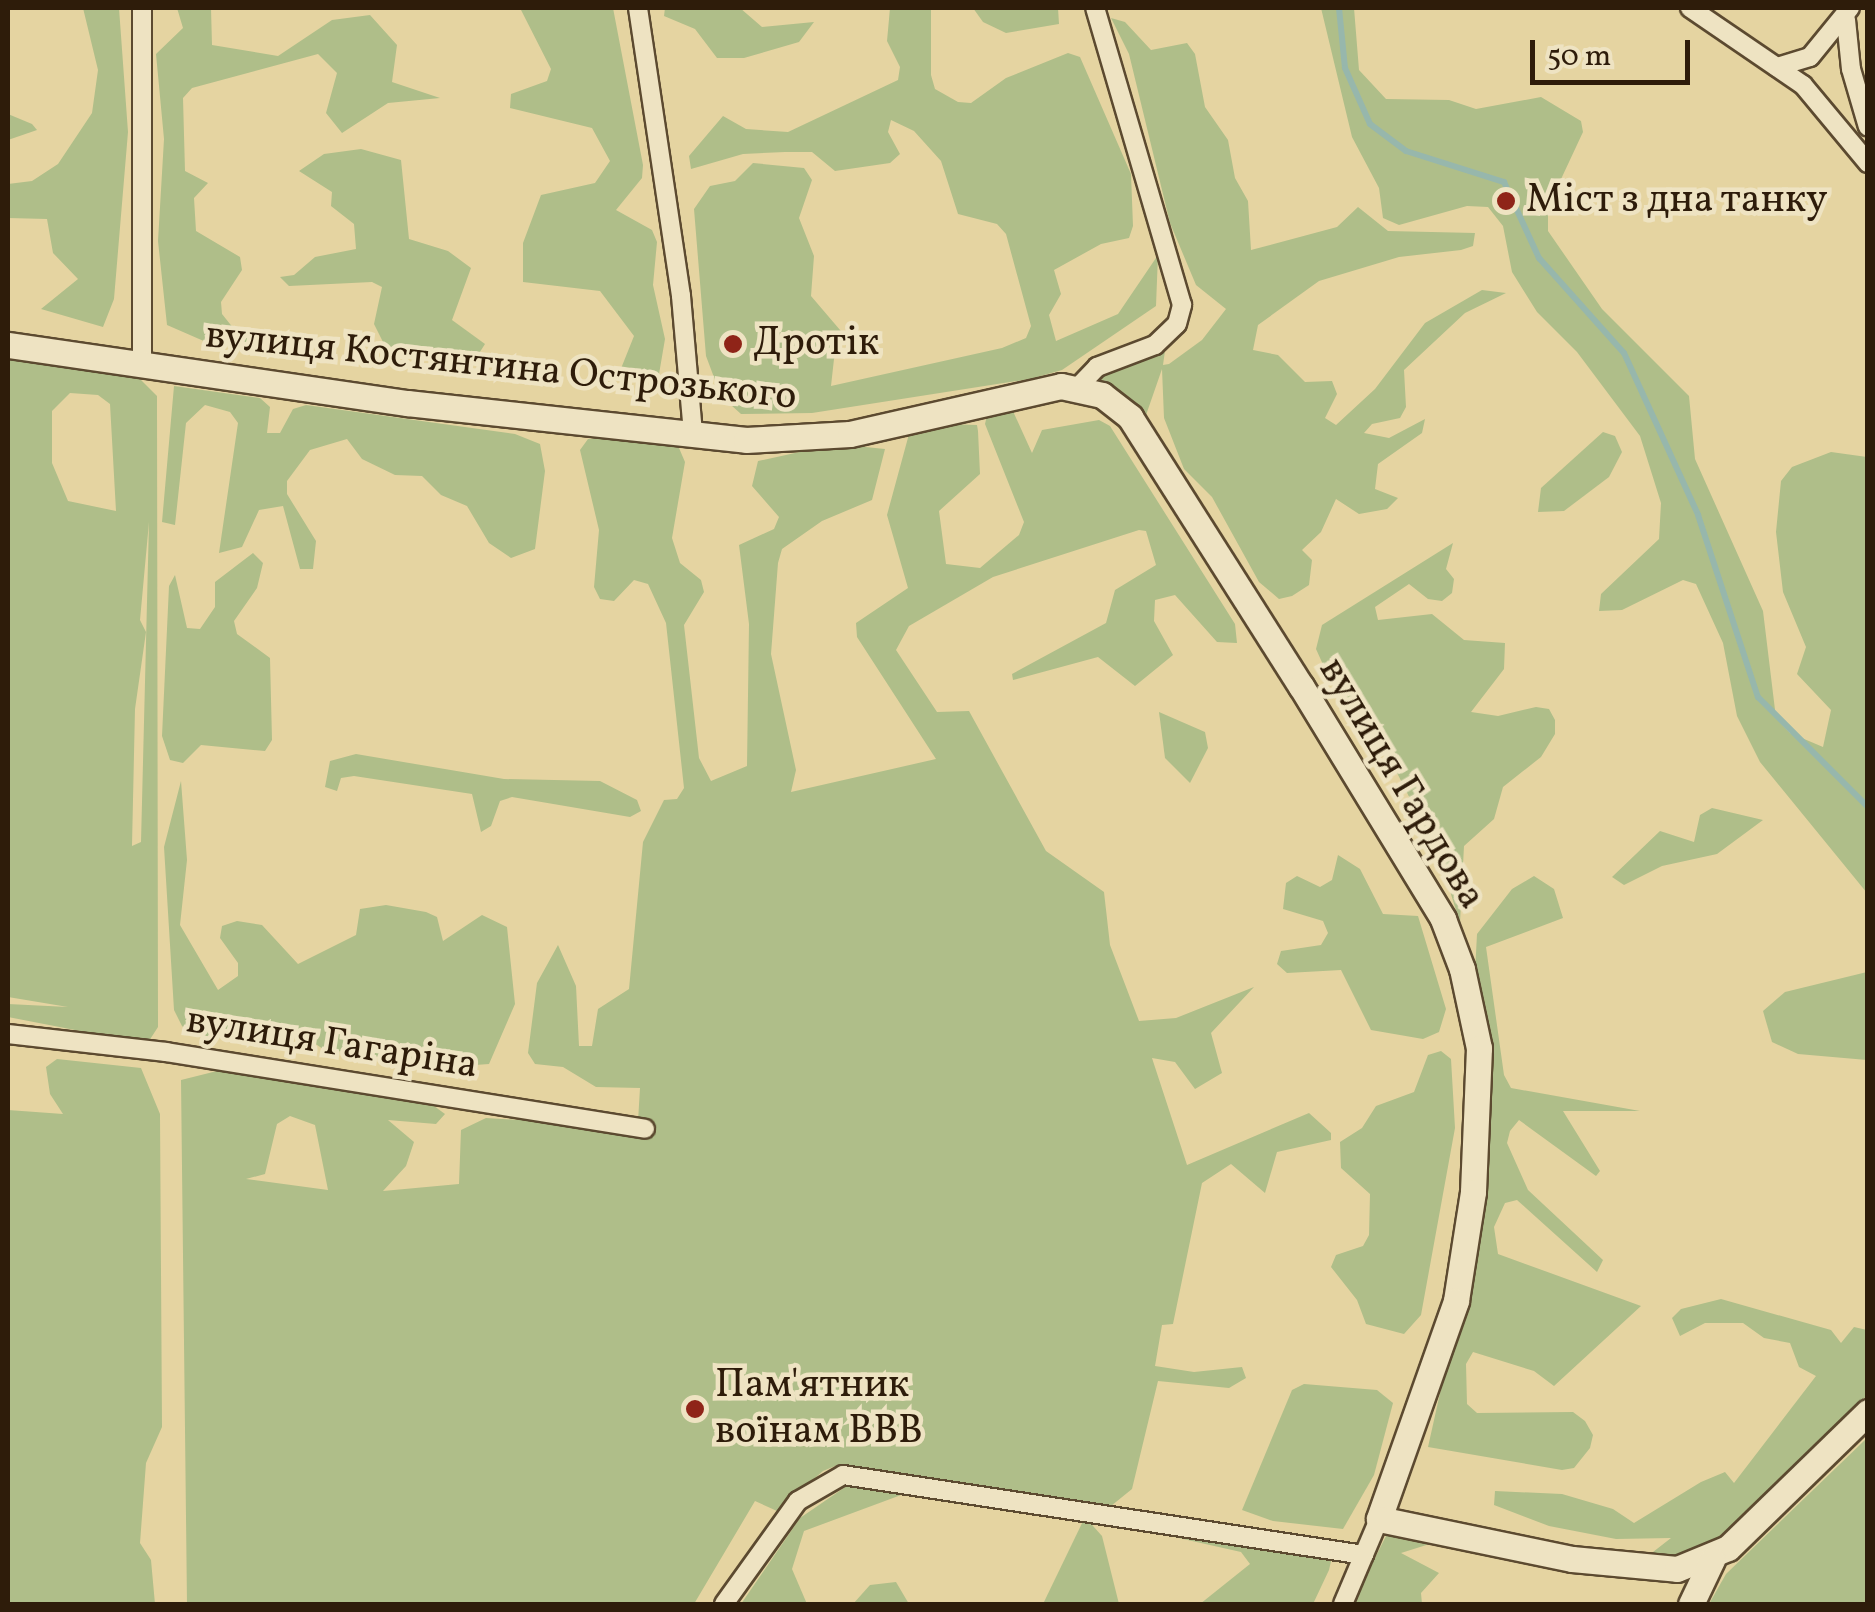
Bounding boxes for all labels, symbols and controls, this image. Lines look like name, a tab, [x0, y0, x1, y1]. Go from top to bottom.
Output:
scale bar	[1535, 20, 1695, 82]
text: 50 m	[1547, 36, 1611, 78]
place label: Міст з дна танку	[1526, 177, 1829, 225]
marker: Міст з дна танку	[1495, 190, 1517, 212]
street label: вулиця Костянтина Острозького	[203, 312, 799, 422]
place label: Дротік	[753, 320, 879, 368]
marker: Дротік	[722, 333, 744, 355]
street label: вулиця Гардова	[1307, 650, 1495, 918]
street label: вулиця Гагаріна	[183, 997, 481, 1091]
place label: Пам'ятник воїнам ВВВ	[715, 1362, 923, 1456]
marker: Пам'ятник воїнам ВВВ	[684, 1398, 706, 1420]

